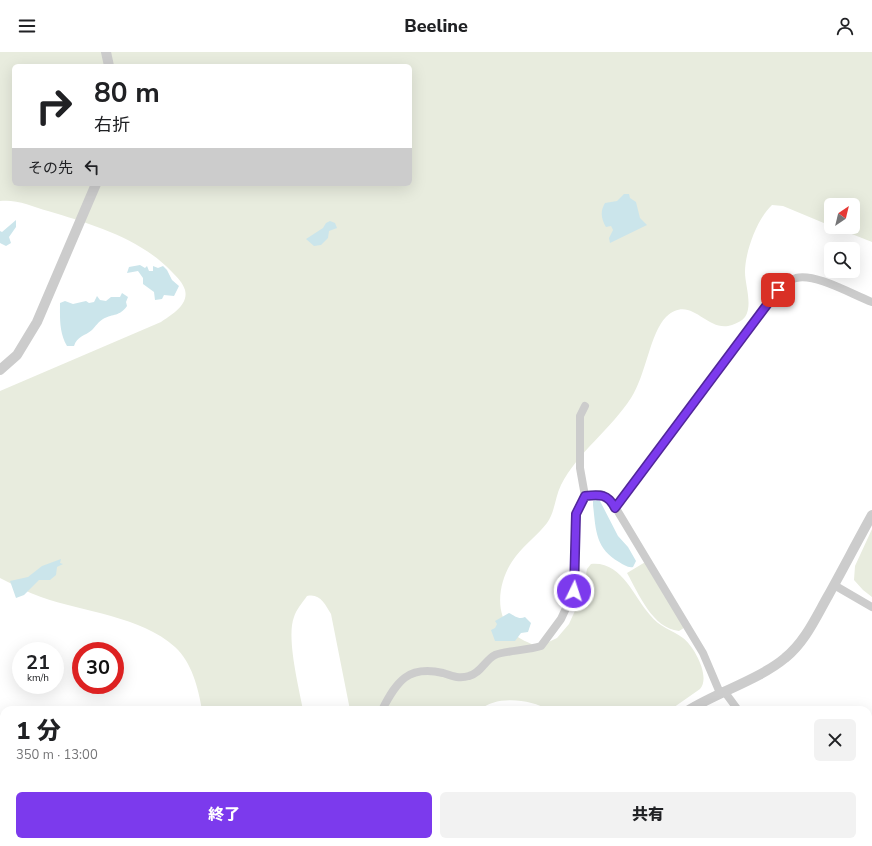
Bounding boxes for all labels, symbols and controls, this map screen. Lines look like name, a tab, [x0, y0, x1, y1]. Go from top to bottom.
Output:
text: Beeline	[404, 14, 468, 38]
icon: menu	[16, 15, 38, 37]
icon: person	[834, 15, 856, 37]
text: 80 m	[94, 74, 160, 112]
icon: right	[28, 80, 80, 132]
text: 右折	[94, 113, 130, 137]
icon: left	[81, 156, 103, 178]
text: その先	[28, 158, 73, 178]
north arrow	[824, 198, 860, 234]
map controls	[824, 198, 860, 278]
button: search	[824, 242, 860, 278]
pin	[761, 273, 795, 307]
icon: arrive	[767, 279, 789, 301]
position arrow	[553, 570, 595, 612]
speed limit sign: 30	[72, 642, 124, 694]
text: 21	[26, 649, 50, 676]
text: km/h	[27, 671, 49, 685]
text: 1 分	[16, 715, 61, 747]
button: close	[814, 719, 856, 761]
text: 350 m · 13:00	[16, 746, 98, 764]
button: 終了	[16, 792, 432, 838]
button: 共有	[440, 792, 856, 838]

